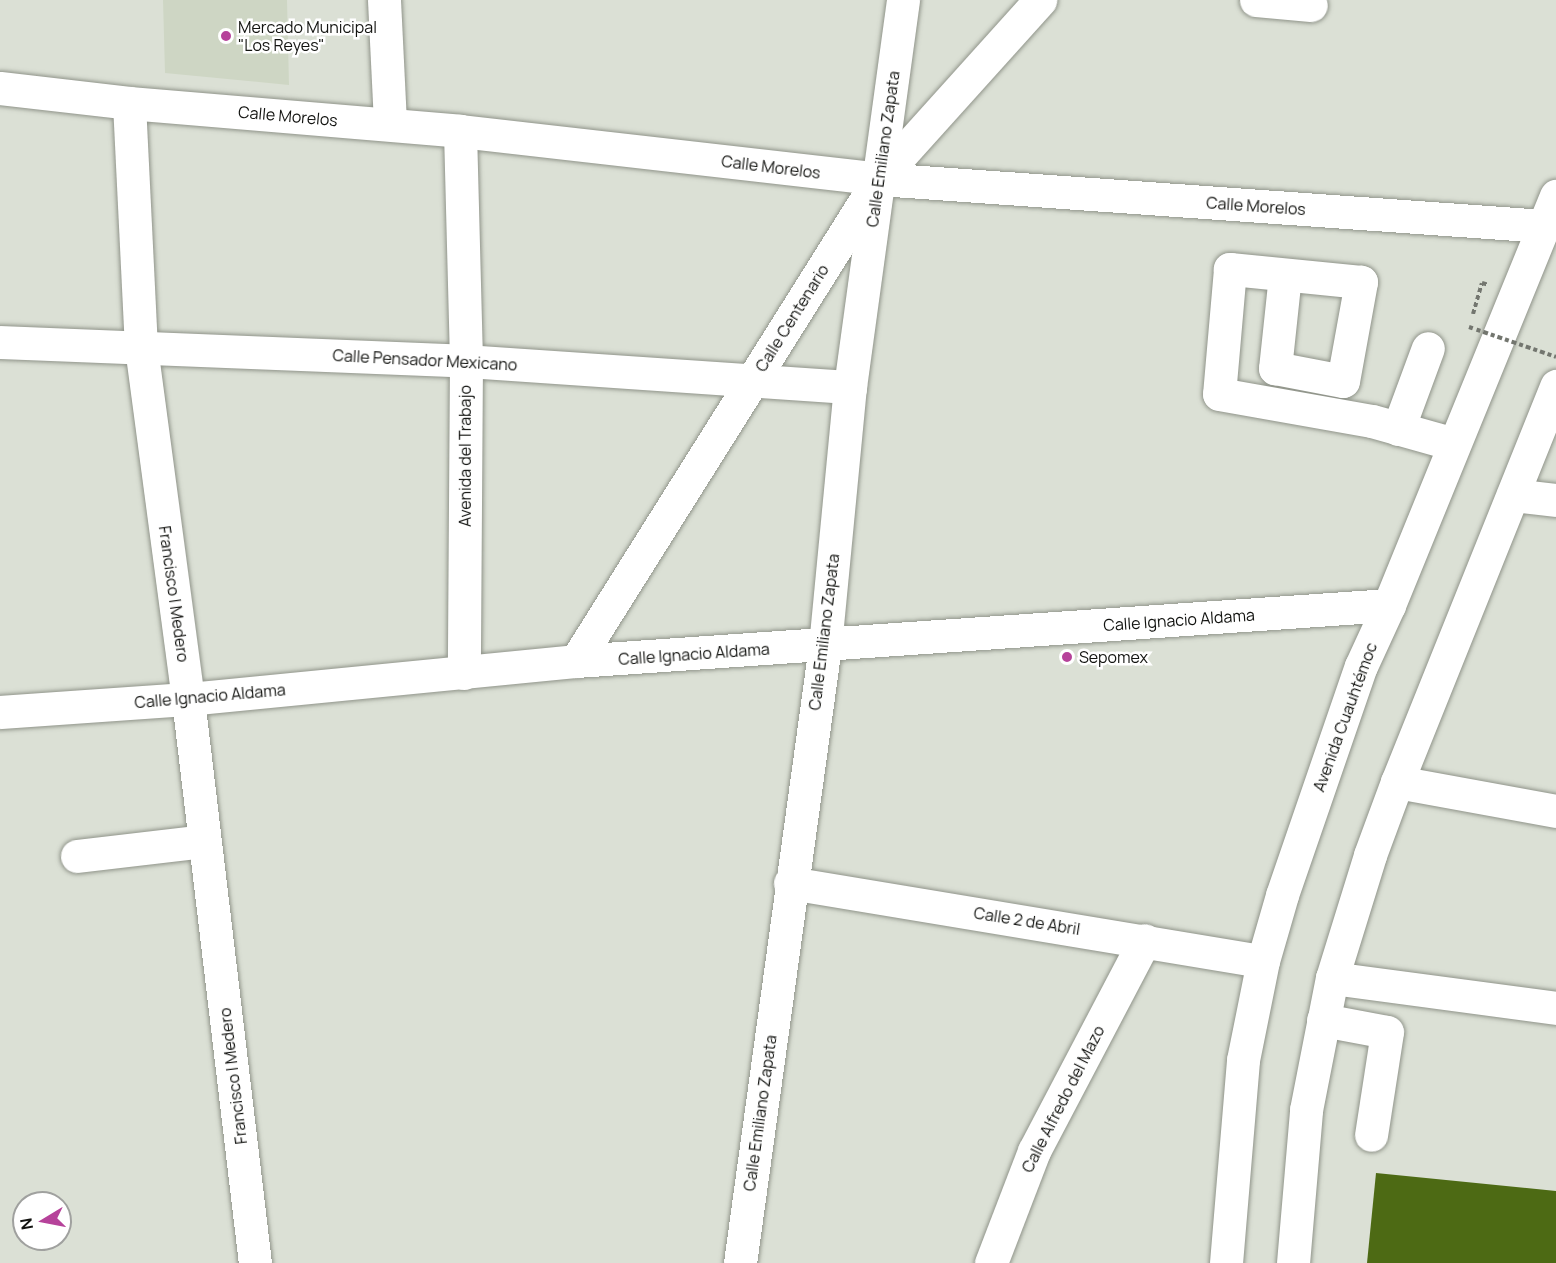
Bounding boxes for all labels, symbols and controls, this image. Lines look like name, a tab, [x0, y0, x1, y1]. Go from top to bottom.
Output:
place label: Mercado Municipal "Los Reyes"	[238, 17, 377, 55]
marker: Mercado Municipal "Los Reyes"	[219, 29, 233, 43]
street label: Calle Emiliano Zapata	[863, 70, 903, 228]
street label: Calle Morelos	[237, 102, 339, 130]
street label: Calle Morelos	[720, 151, 822, 183]
street label: Calle Morelos	[1206, 193, 1306, 219]
street label: Calle Centenario	[751, 261, 833, 375]
street label: Calle Pensador Mexicano	[332, 346, 518, 374]
street label: Avenida del Trabajo	[455, 385, 475, 527]
street label: Francisco I Medero	[155, 525, 193, 663]
street label: Calle Emiliano Zapata	[805, 553, 843, 711]
street label: Calle Ignacio Aldama	[1103, 605, 1255, 635]
street label: Calle Ignacio Aldama	[618, 639, 770, 669]
street label: Avenida Cuauhtémoc	[1309, 640, 1381, 794]
place label: Sepomex	[1079, 647, 1148, 667]
marker: Sepomex	[1060, 650, 1074, 664]
street label: Calle Ignacio Aldama	[134, 680, 286, 712]
street label: Calle 2 de Abril	[972, 903, 1082, 939]
street label: Francisco I Medero	[215, 1007, 251, 1145]
street label: Calle Alfredo del Mazo	[1018, 1022, 1108, 1176]
street label: Calle Emiliano Zapata	[740, 1034, 780, 1192]
north arrow	[12, 1191, 72, 1251]
text: N	[14, 1216, 38, 1231]

